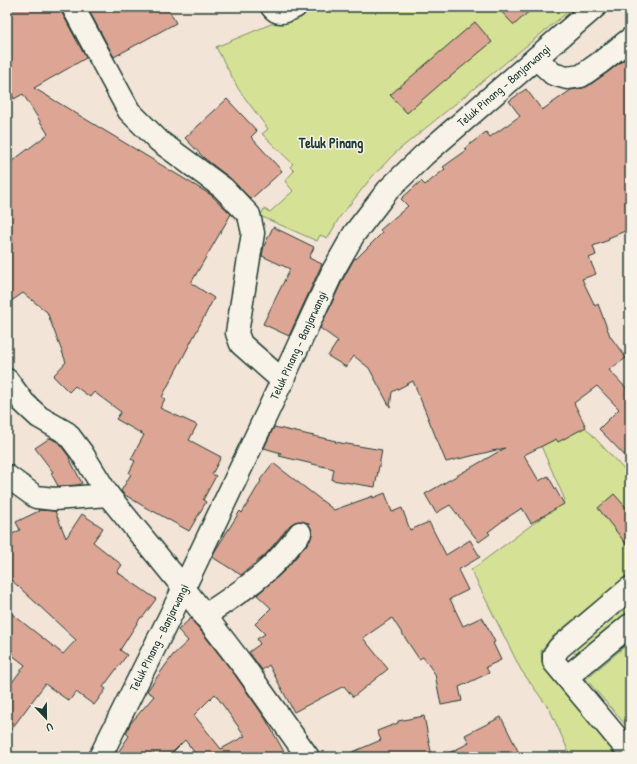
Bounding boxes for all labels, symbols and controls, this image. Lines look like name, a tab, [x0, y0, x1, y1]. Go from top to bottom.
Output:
street label: Teluk Pinang - Banjarwangi	[453, 40, 554, 131]
district label: Teluk Pinang	[298, 133, 363, 154]
street label: Teluk Pinang - Banjarwangi	[265, 288, 331, 402]
street label: Teluk Pinang - Banjarwangi	[125, 581, 193, 694]
north arrow	[26, 698, 66, 738]
text: U	[44, 720, 55, 735]

